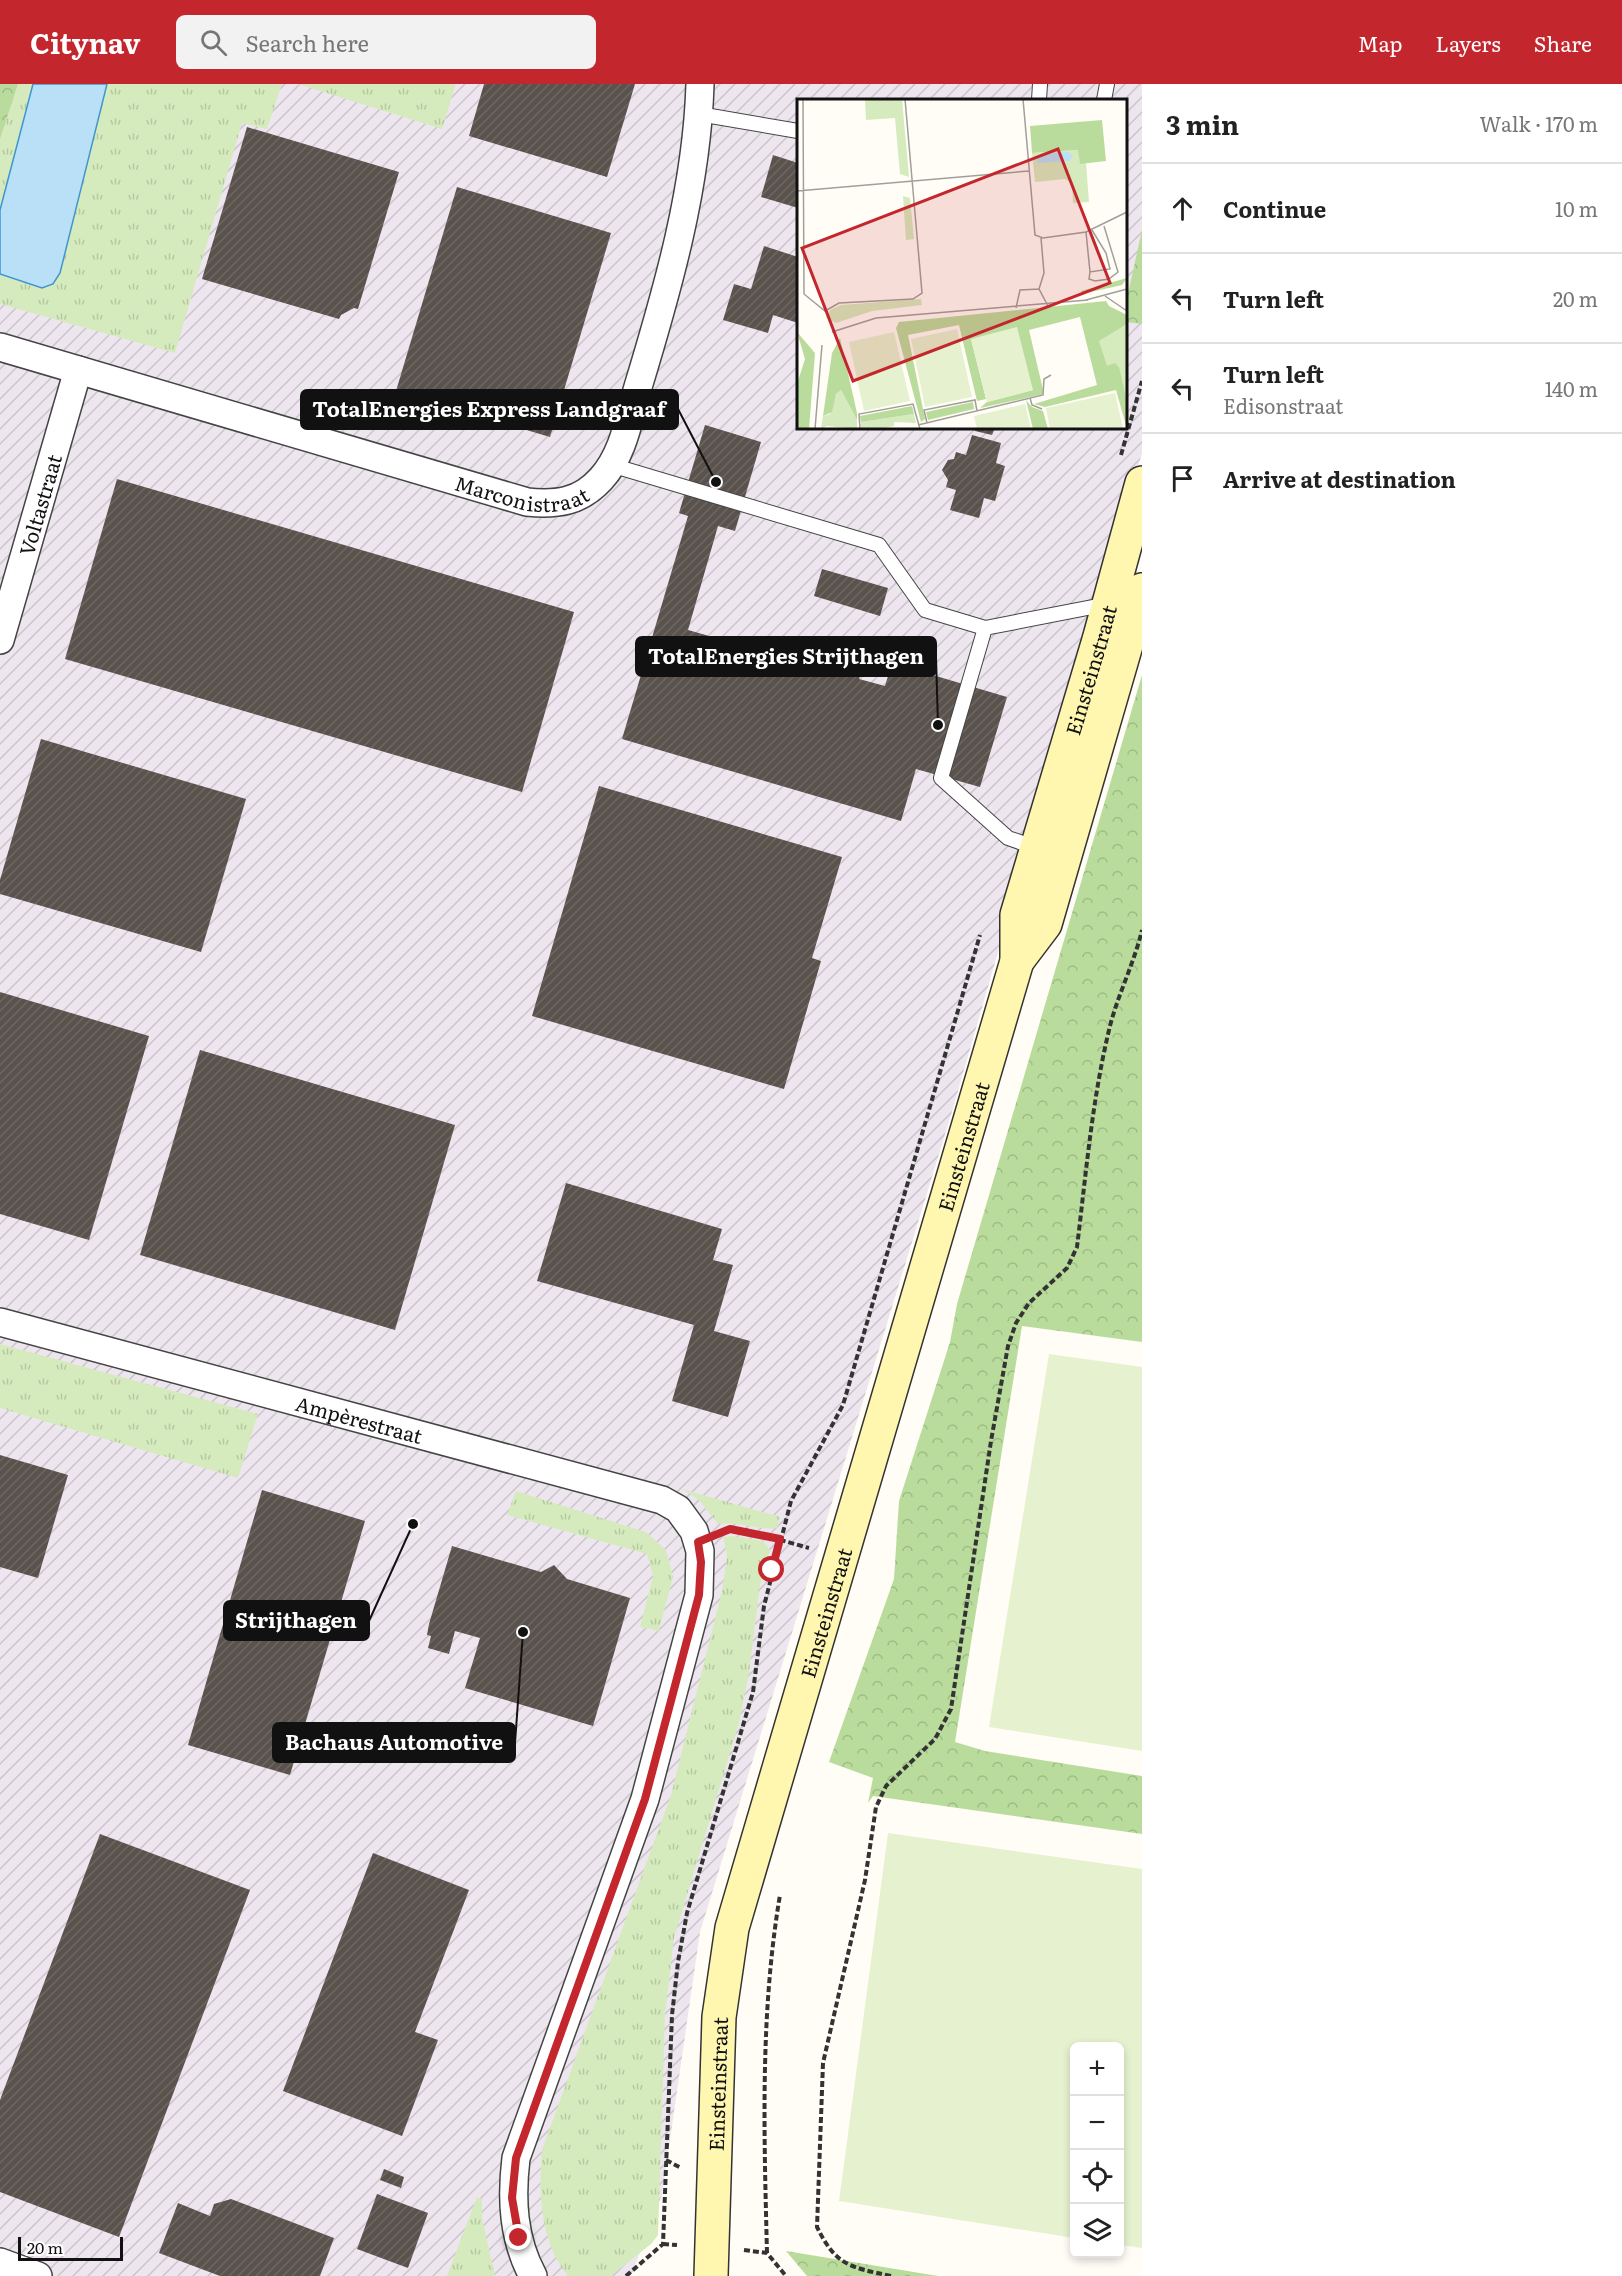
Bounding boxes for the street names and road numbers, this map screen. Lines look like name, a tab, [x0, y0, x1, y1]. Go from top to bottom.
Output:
street label: Voltastraat	[10, 450, 68, 559]
street label: Marconistraat	[452, 467, 594, 518]
street label: Einsteinstraat	[1057, 601, 1123, 739]
street label: Einsteinstraat	[929, 1078, 996, 1215]
street label: Ampèrestraat	[292, 1387, 426, 1450]
street label: Einsteinstraat	[792, 1544, 858, 1681]
street label: Einsteinstraat	[700, 2016, 734, 2152]

